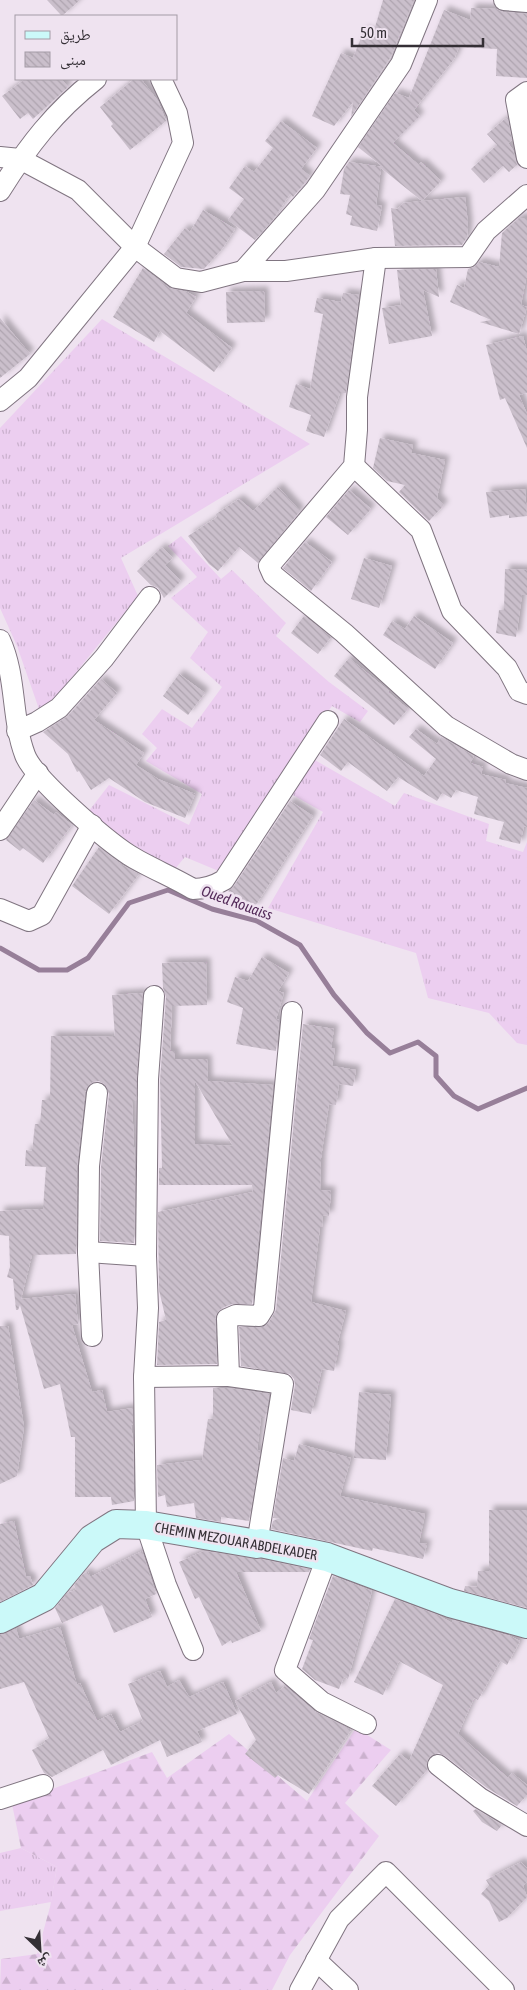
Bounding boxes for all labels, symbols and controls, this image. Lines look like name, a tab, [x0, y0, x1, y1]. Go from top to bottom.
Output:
legend	[15, 15, 178, 80]
scale bar	[352, 15, 483, 47]
text: 50 m	[360, 24, 387, 41]
text: طريق	[60, 26, 91, 45]
text: مبنى	[60, 51, 86, 70]
water label: Oued Rouaiss	[199, 882, 275, 923]
street label: CHEMIN MEZOUAR ABDELKADER	[154, 1519, 318, 1563]
north arrow	[15, 1925, 65, 1975]
text: ش	[35, 1950, 56, 1972]

